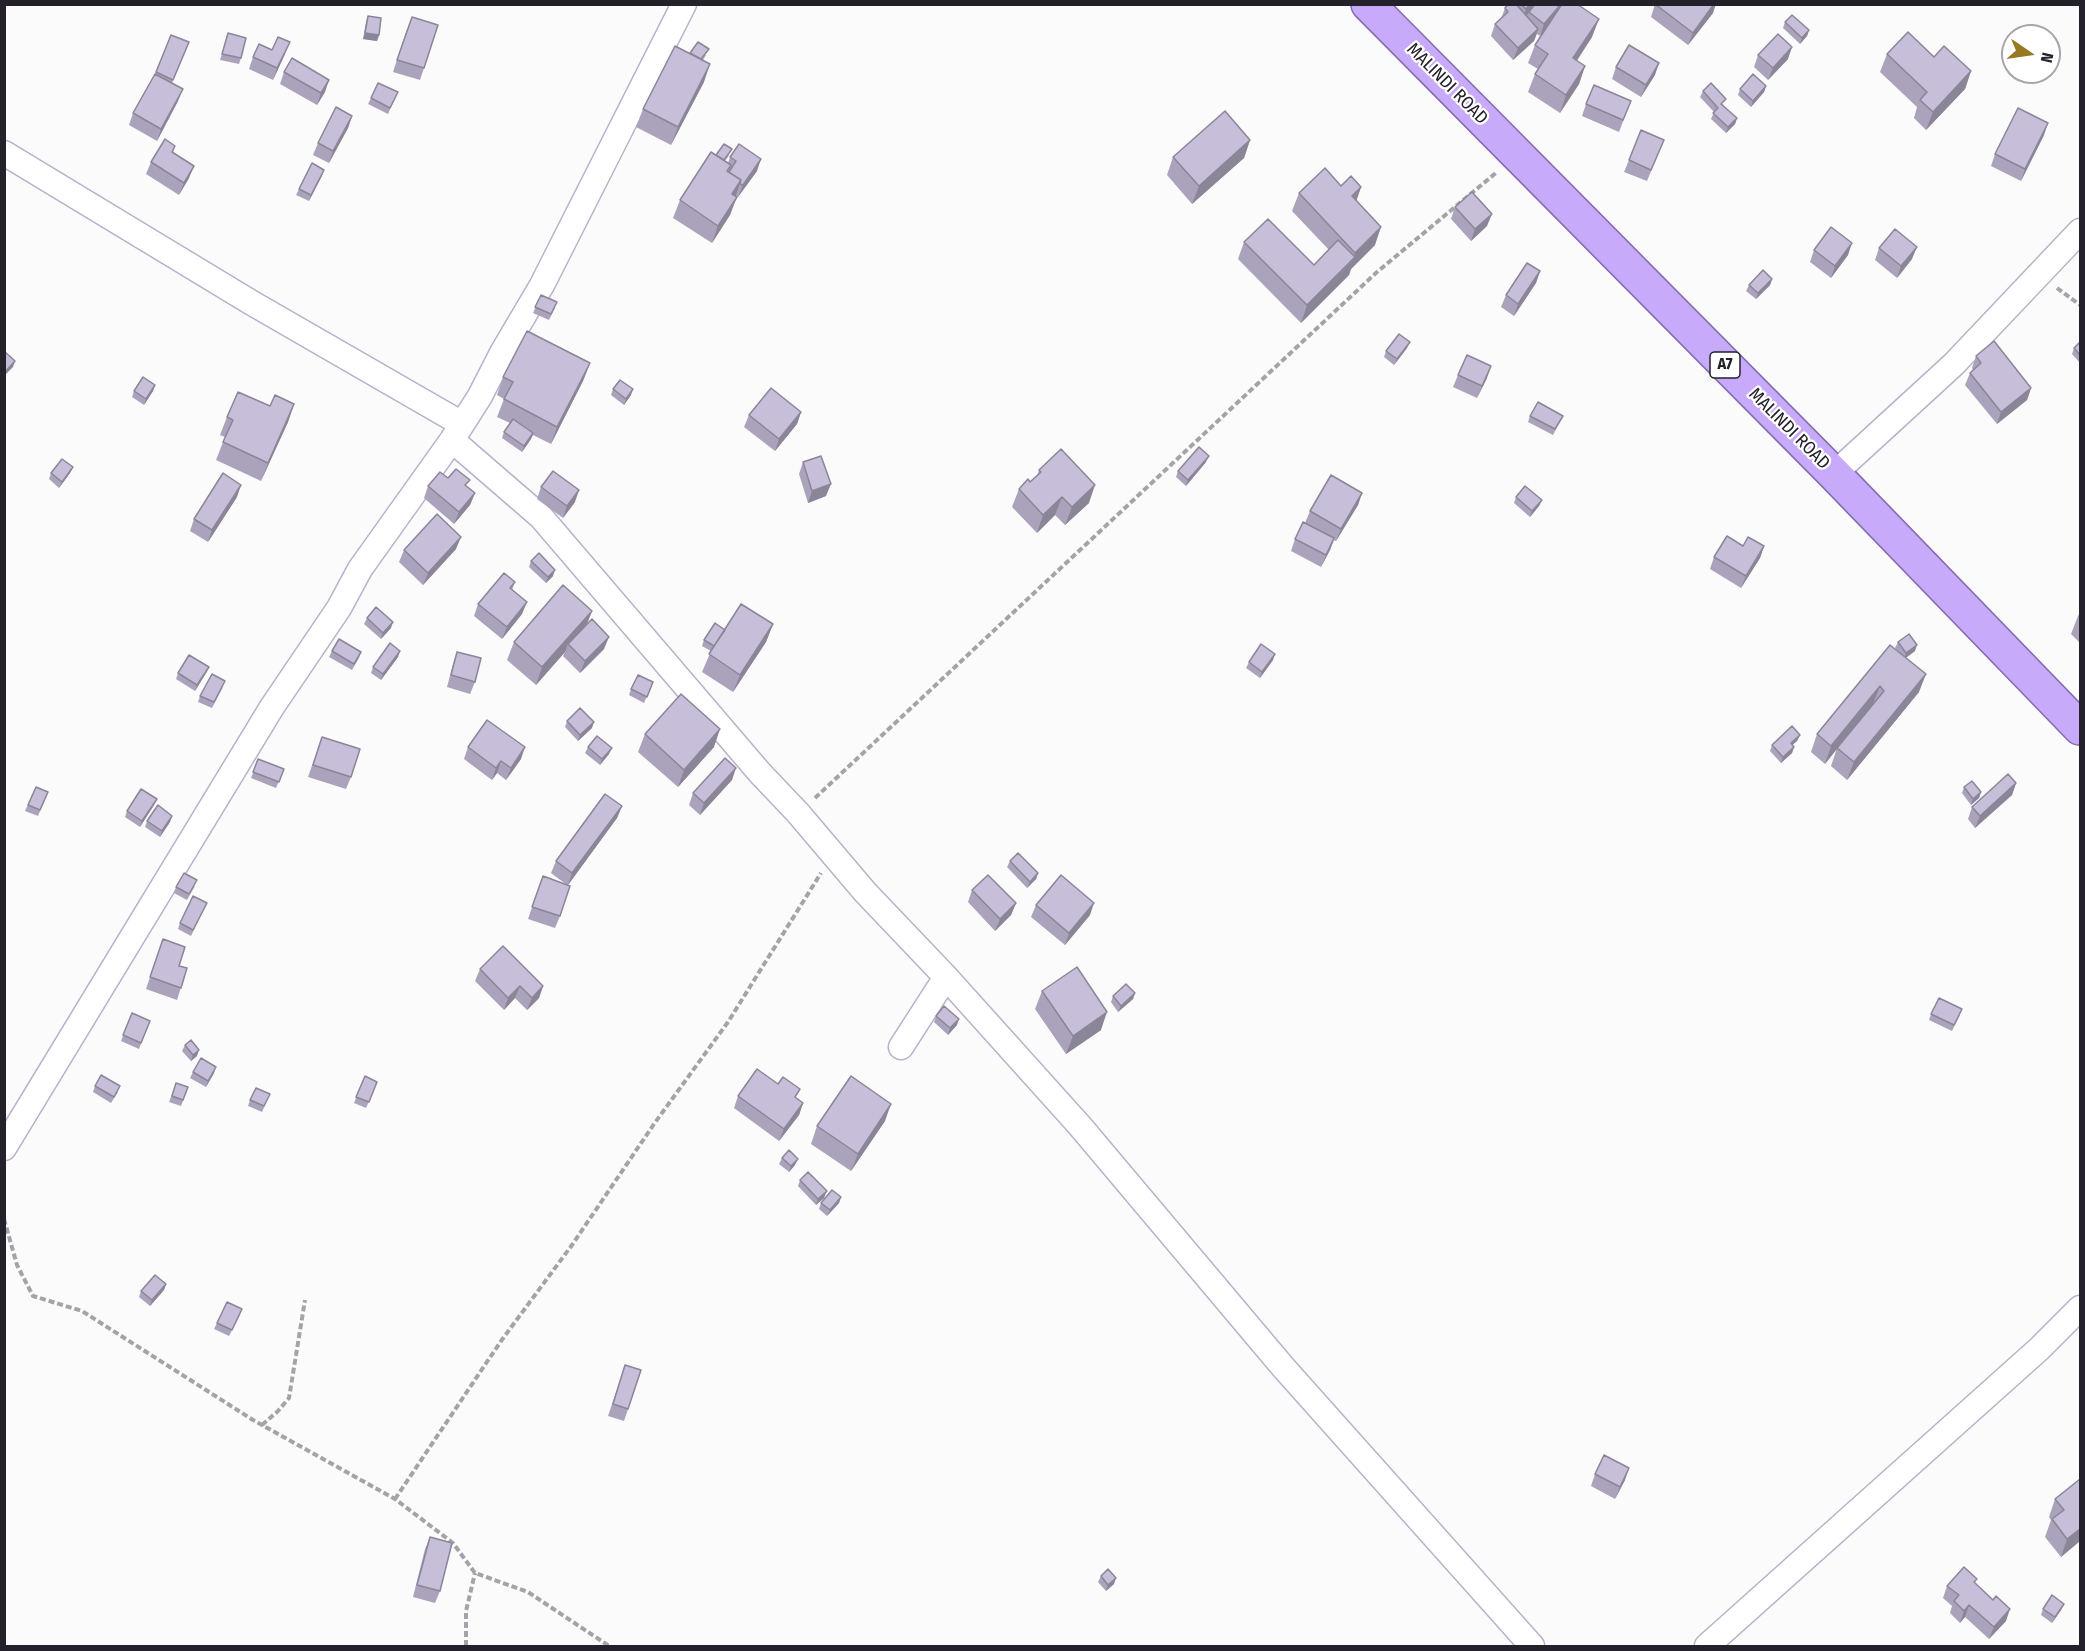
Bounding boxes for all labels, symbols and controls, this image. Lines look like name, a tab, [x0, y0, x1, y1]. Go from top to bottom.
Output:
north arrow	[2001, 24, 2061, 84]
street label: MALINDI ROAD	[1402, 39, 1492, 129]
text: N	[2037, 51, 2057, 65]
road number: A7	[1710, 352, 1740, 378]
street label: MALINDI ROAD	[1744, 384, 1834, 474]

